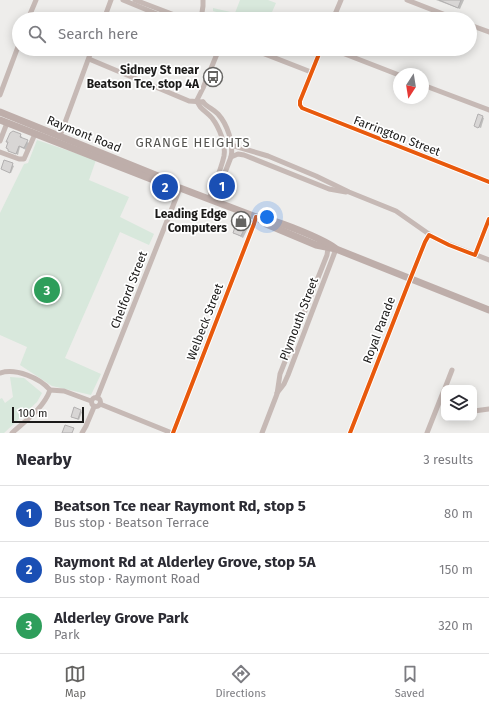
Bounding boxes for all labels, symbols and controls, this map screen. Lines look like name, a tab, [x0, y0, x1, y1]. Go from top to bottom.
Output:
search box	[12, 12, 477, 56]
icon: search	[26, 23, 48, 45]
text: Search here	[58, 25, 138, 43]
place label: Sidney St near Beatson Tce, stop 4A	[87, 63, 200, 91]
bus stop icon: Sidney St near Beatson Tce, stop 4A	[202, 66, 224, 88]
north arrow	[393, 68, 429, 104]
street label: Raymont Road	[45, 113, 123, 155]
street label: Farrington Street	[352, 113, 443, 159]
district label: GRANGE HEIGHTS	[135, 135, 251, 150]
pin: 1	[209, 171, 235, 201]
pin: 2	[152, 172, 178, 202]
place label: Leading Edge Computers	[155, 207, 227, 235]
your location	[257, 207, 277, 227]
shop icon: Leading Edge Computers	[230, 210, 252, 232]
street label: Chelford Street	[108, 249, 150, 331]
pin: 3	[34, 275, 60, 305]
street label: Plymouth Street	[277, 275, 321, 362]
street label: Welbeck Street	[184, 281, 226, 362]
street label: Royal Parade	[360, 295, 398, 365]
map controls	[441, 385, 477, 421]
button: layers	[441, 385, 477, 421]
scale bar	[12, 405, 84, 424]
text: 100 m	[18, 407, 47, 420]
text: Nearby	[16, 449, 71, 470]
text: 3 results	[423, 452, 473, 467]
text: Beatson Tce near Raymont Rd, stop 5	[54, 497, 306, 515]
text: 1	[26, 506, 32, 521]
text: 80 m	[444, 506, 473, 521]
text: Bus stop · Beatson Terrace	[54, 515, 209, 530]
text: Raymont Rd at Alderley Grove, stop 5A	[54, 553, 316, 571]
text: 2	[26, 562, 32, 577]
text: 150 m	[439, 562, 473, 577]
text: Bus stop · Raymont Road	[54, 571, 200, 586]
text: Alderley Grove Park	[54, 609, 188, 627]
text: 3	[26, 618, 32, 633]
text: 320 m	[438, 618, 473, 633]
text: Park	[54, 627, 80, 642]
tab: Map	[64, 663, 86, 700]
tab: Directions	[215, 663, 266, 700]
tab: Saved	[395, 663, 425, 700]

